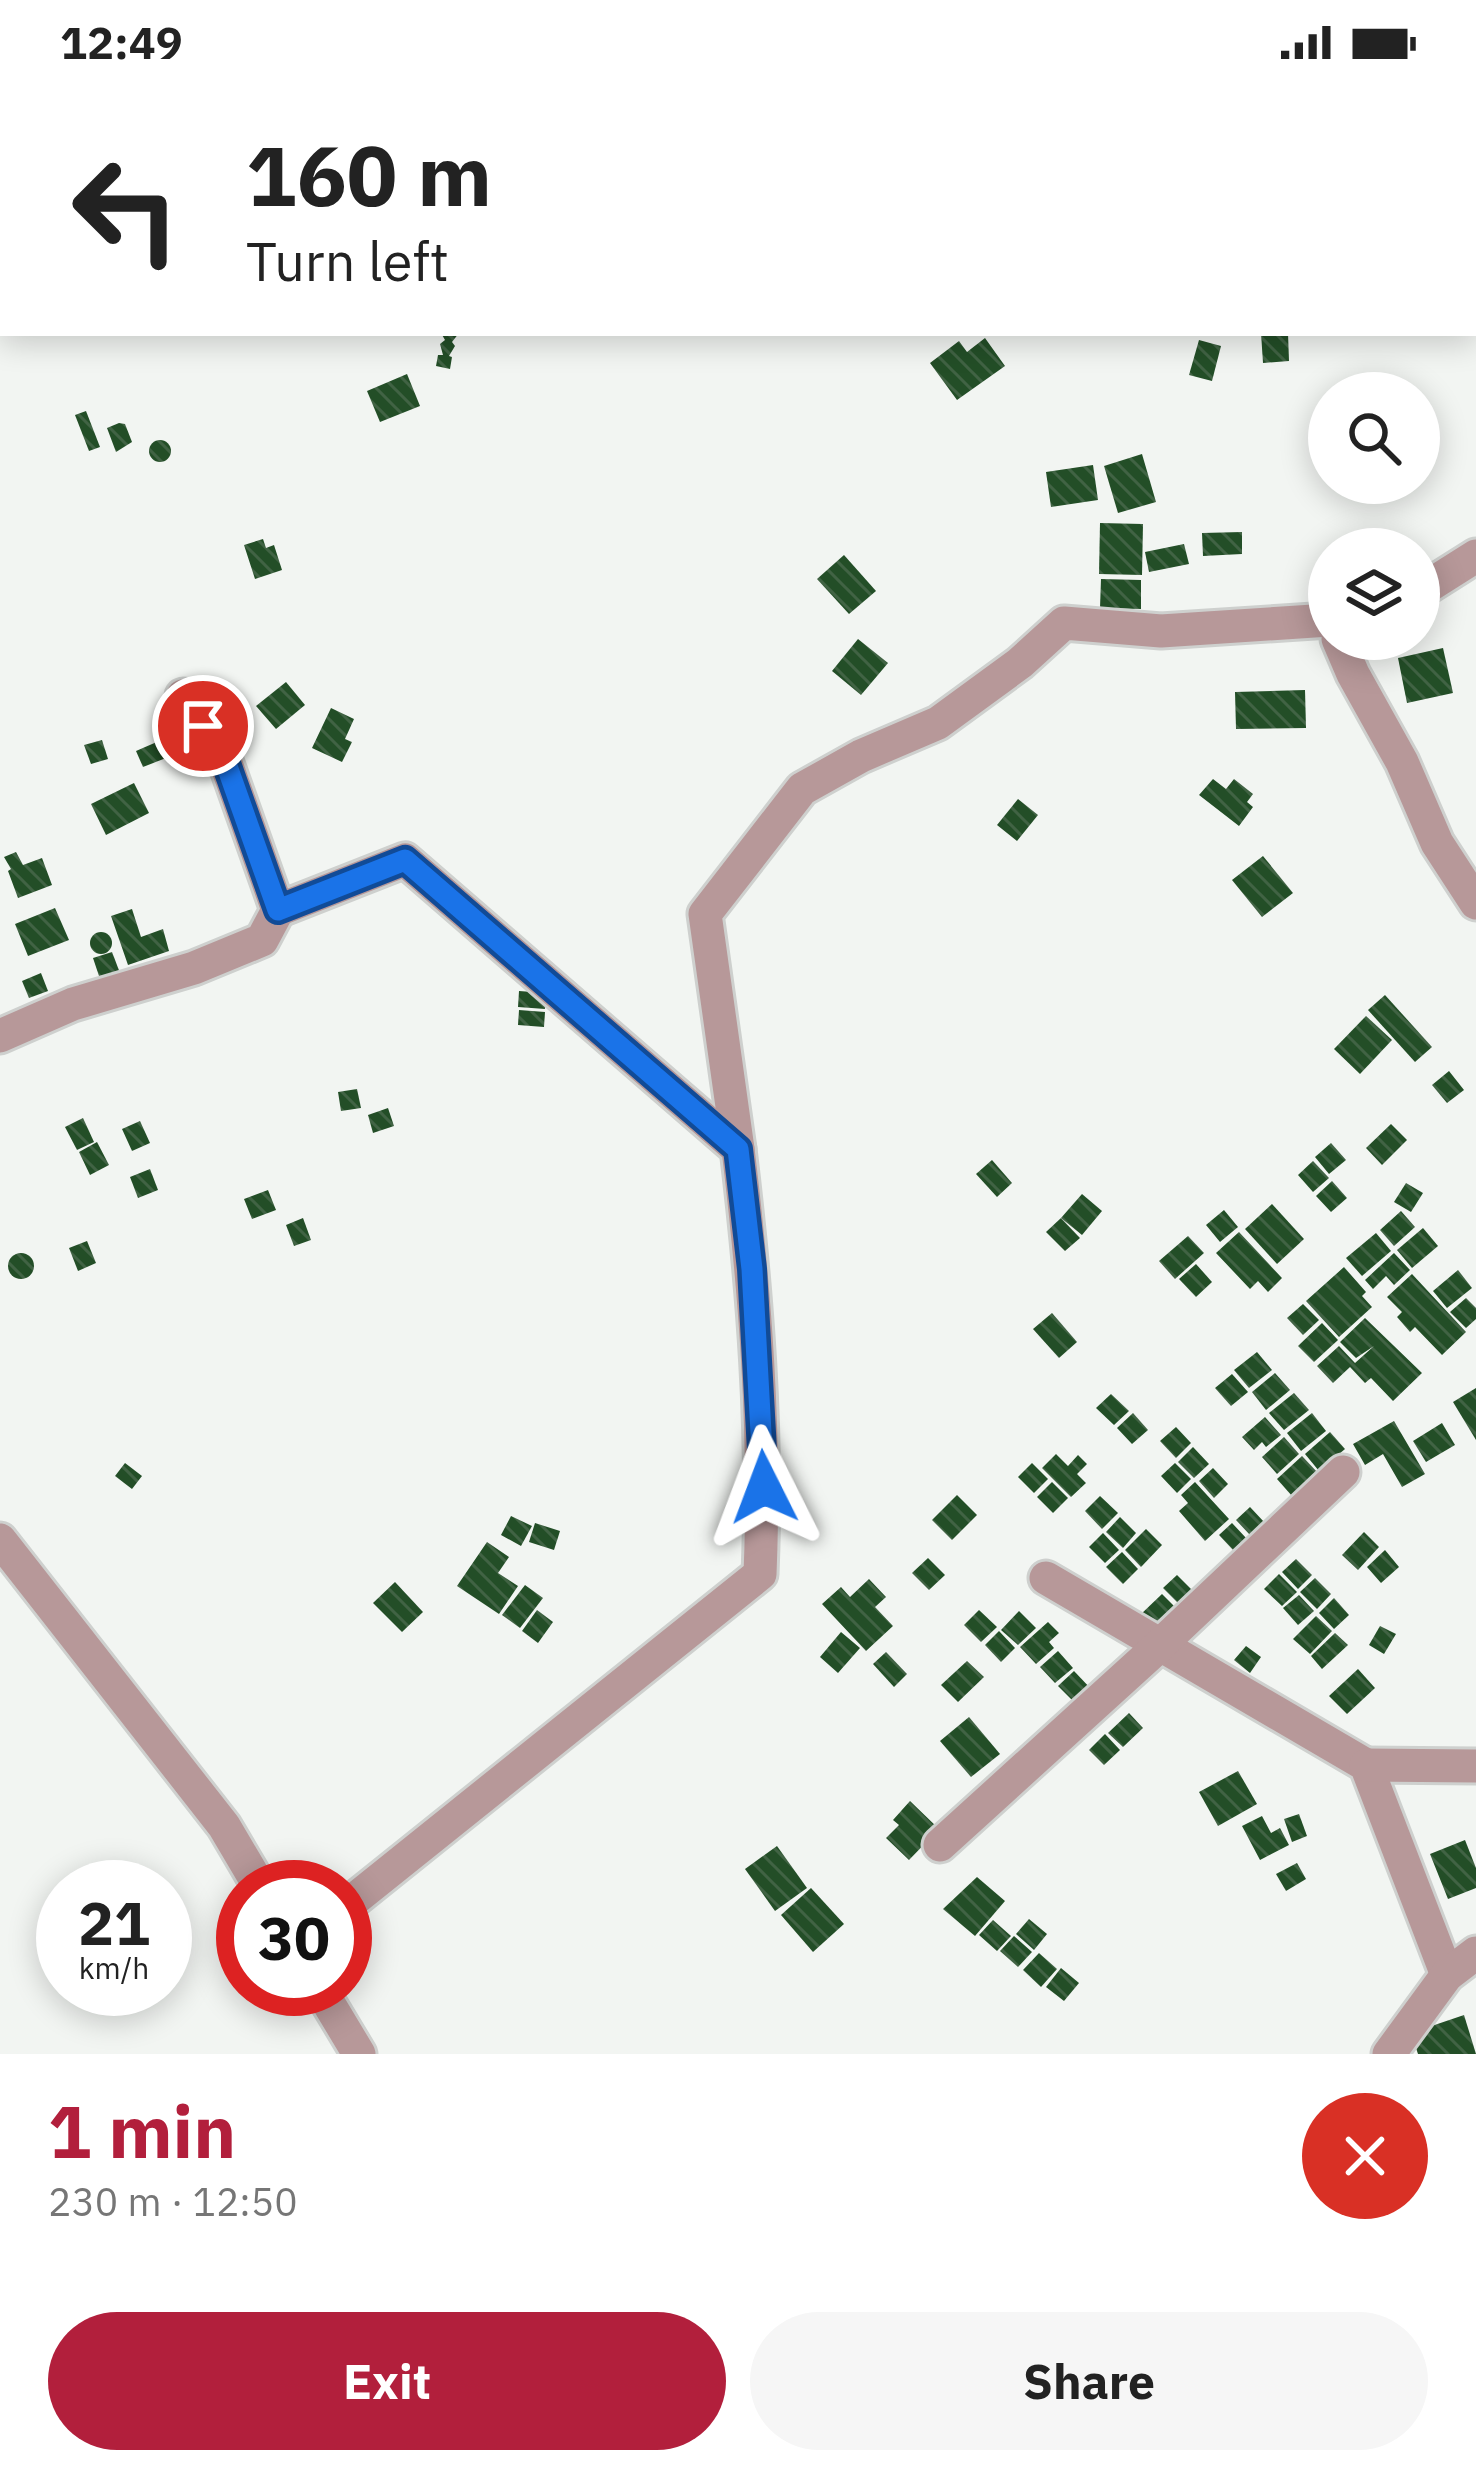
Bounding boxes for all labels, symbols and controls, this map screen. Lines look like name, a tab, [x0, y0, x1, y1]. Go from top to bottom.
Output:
text: 12:49	[60, 13, 183, 71]
text: 160 m	[246, 120, 492, 229]
icon: left	[48, 132, 204, 288]
text: Turn left	[246, 226, 449, 296]
map controls	[1308, 372, 1440, 660]
button: search	[1308, 372, 1440, 504]
button: layers	[1308, 528, 1440, 660]
pin	[152, 675, 254, 777]
icon: arrive	[170, 693, 236, 759]
position arrow	[701, 1424, 827, 1550]
speed limit sign: 30	[216, 1860, 372, 2016]
text: 21	[78, 1883, 150, 1962]
text: km/h	[79, 1948, 149, 1987]
text: 1 min	[48, 2084, 236, 2178]
button: close	[1302, 2093, 1428, 2219]
text: 230 m · 12:50	[48, 2176, 298, 2227]
button: Exit	[48, 2312, 726, 2450]
button: Share	[750, 2312, 1428, 2450]

